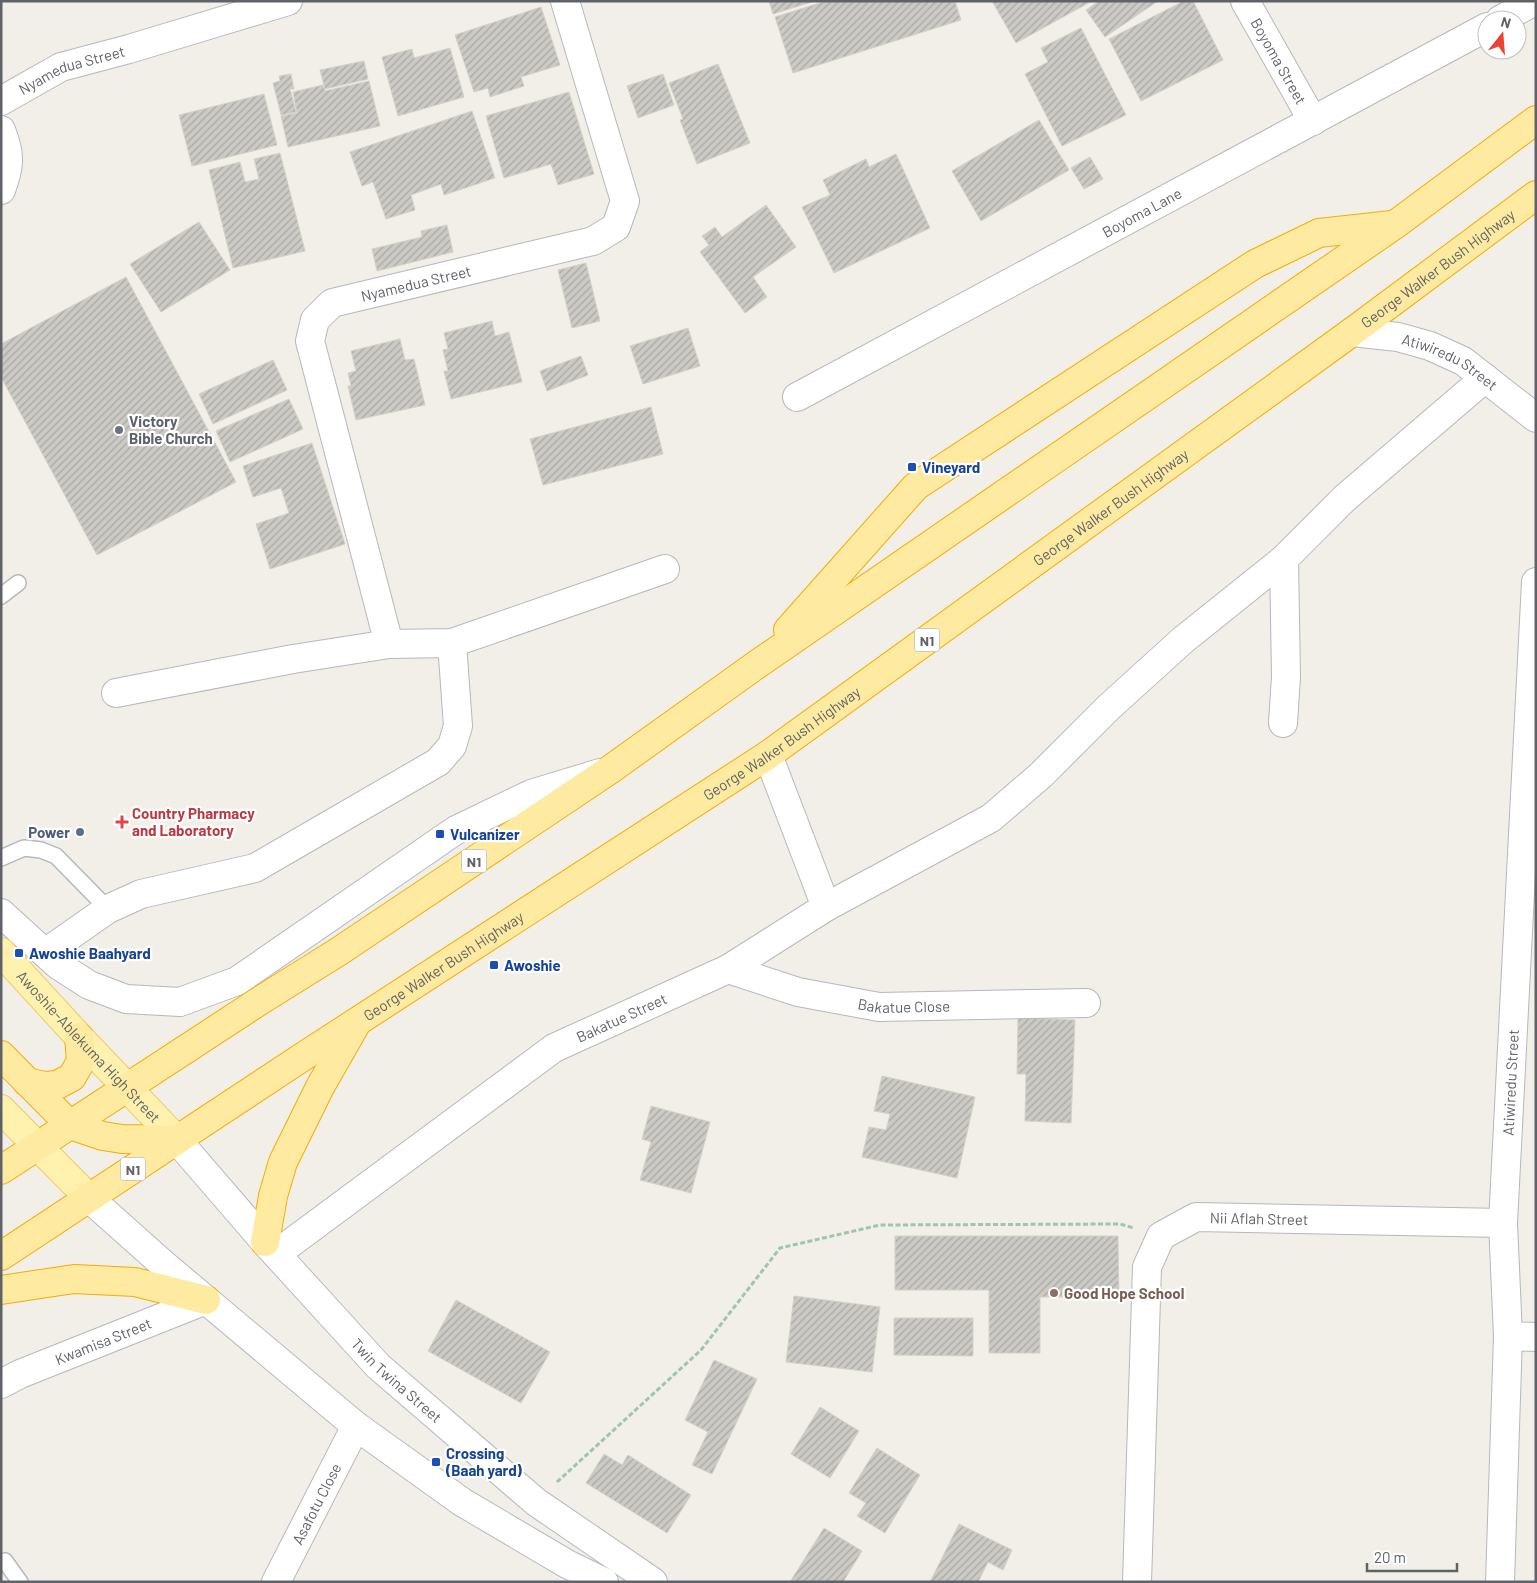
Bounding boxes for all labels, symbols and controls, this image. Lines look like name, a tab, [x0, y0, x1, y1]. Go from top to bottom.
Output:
north arrow	[1477, 10, 1527, 60]
text: N	[1499, 13, 1513, 32]
street label: Boyoma Street	[1247, 15, 1311, 107]
street label: Nyamedua Street	[15, 42, 127, 98]
street label: Boyoma Lane	[1099, 184, 1184, 241]
street label: George Walker Bush Highway	[1357, 205, 1518, 331]
street label: Nyamedua Street	[359, 261, 473, 305]
street label: Atiwiredu Street	[1400, 330, 1501, 394]
place label: Victory Bible Church	[129, 412, 213, 447]
marker: Victory Bible Church	[113, 424, 125, 436]
street label: George Walker Bush Highway	[1029, 445, 1192, 569]
place label: Vineyard	[922, 458, 980, 476]
marker: Vineyard	[906, 461, 918, 473]
road number: N1	[914, 628, 940, 652]
street label: George Walker Bush Highway	[699, 682, 864, 804]
place label: Country Pharmacy and Laboratory	[132, 804, 255, 839]
marker: Country Pharmacy and Laboratory	[116, 816, 128, 828]
place label: Power	[28, 823, 70, 841]
place label: Vulcanizer	[450, 825, 520, 843]
marker: Power	[74, 826, 86, 838]
marker: Vulcanizer	[434, 828, 446, 840]
road number: N1	[462, 849, 486, 872]
street label: George Walker Bush Highway	[360, 907, 527, 1024]
place label: Awoshie Baahyard	[29, 944, 151, 962]
marker: Awoshie Baahyard	[13, 947, 25, 959]
place label: Awoshie	[504, 956, 561, 974]
marker: Awoshie	[488, 959, 500, 971]
street label: Awoshie-Ablekuma High Street	[13, 967, 164, 1126]
street label: Bakatue Street	[573, 989, 669, 1046]
street label: Bakatue Close	[856, 994, 950, 1017]
street label: Atiwiredu Street	[1499, 1029, 1522, 1136]
road number: N1	[120, 1158, 146, 1180]
street label: Nii Aflah Street	[1210, 1208, 1308, 1228]
place label: Good Hope School	[1064, 1284, 1184, 1302]
marker: Good Hope School	[1048, 1287, 1060, 1299]
street label: Kwamisa Street	[52, 1314, 154, 1368]
street label: Twin Twina Street	[348, 1334, 446, 1426]
place label: Crossing (Baah yard)	[445, 1444, 523, 1479]
marker: Crossing (Baah yard)	[430, 1456, 442, 1468]
street label: Asafotu Close	[288, 1460, 345, 1547]
scale bar	[1367, 1540, 1457, 1572]
text: 20 m	[1374, 1548, 1406, 1566]

